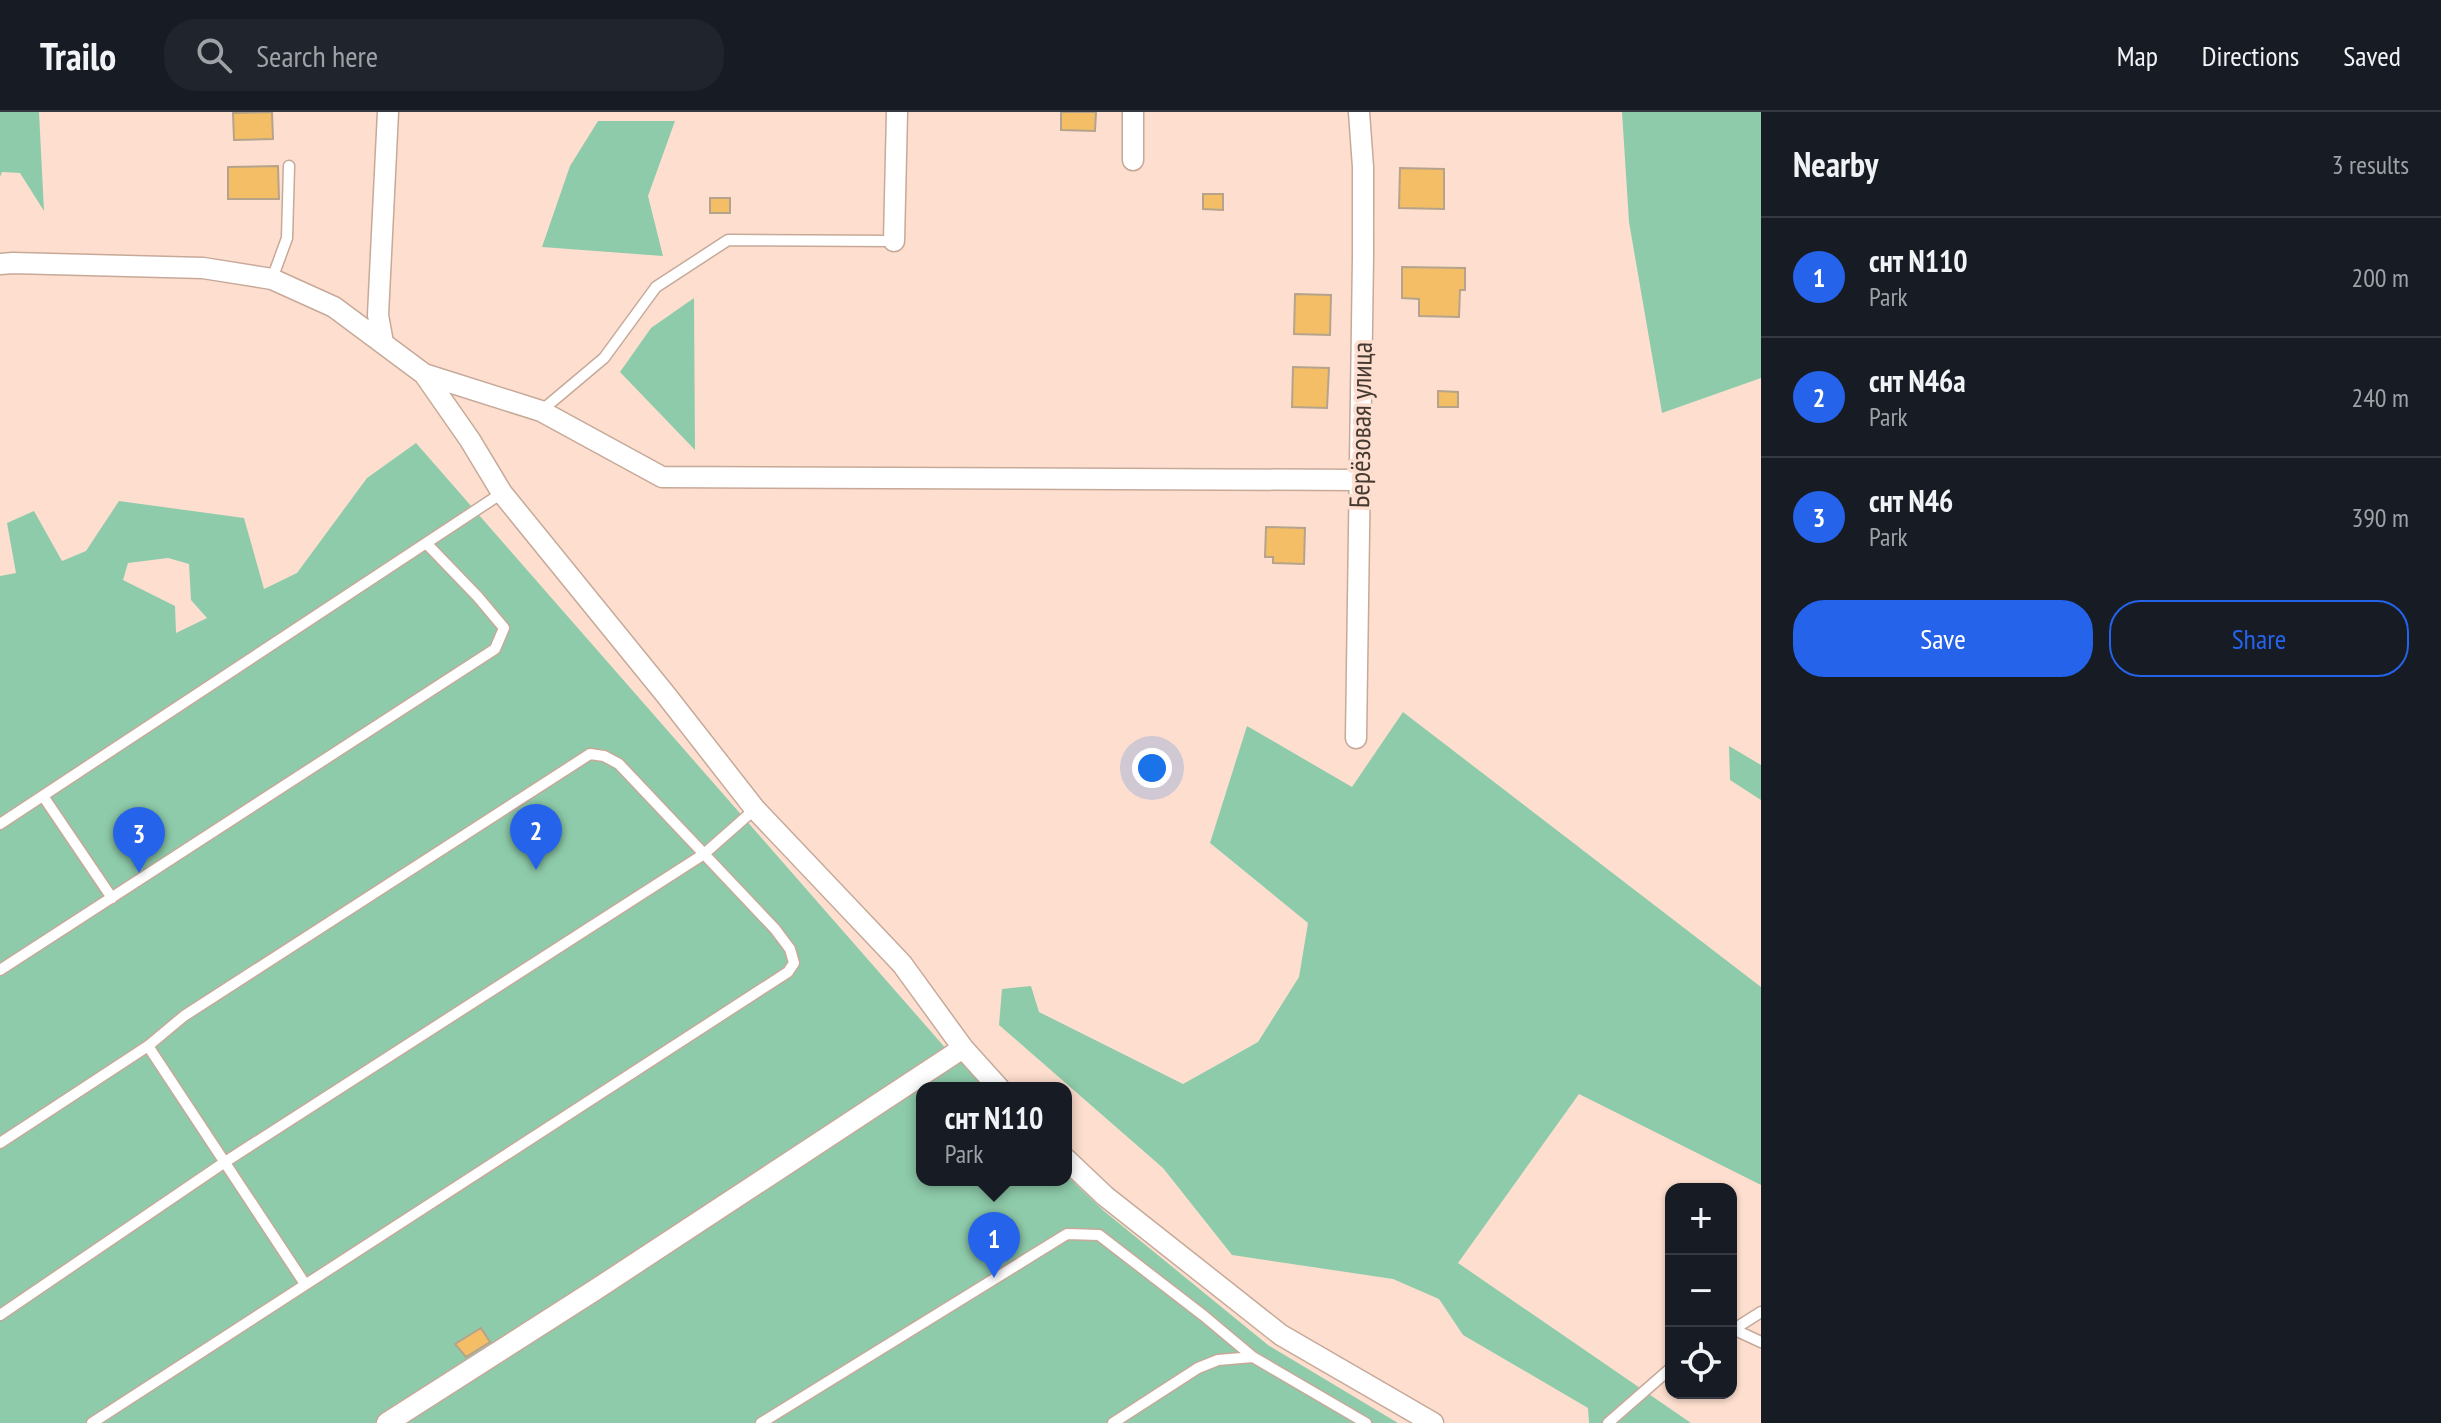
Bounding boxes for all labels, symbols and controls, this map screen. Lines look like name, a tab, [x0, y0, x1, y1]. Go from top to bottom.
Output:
search box	[164, 19, 724, 91]
text: Trailo	[40, 31, 116, 80]
icon: search	[192, 33, 236, 77]
text: Search here	[256, 36, 378, 75]
text: Map	[2117, 37, 2158, 74]
text: Directions	[2202, 37, 2299, 74]
text: Saved	[2343, 37, 2401, 74]
text: Nearby	[1793, 142, 1878, 186]
text: 3 results	[2332, 148, 2409, 181]
text: снт N110	[1869, 241, 1968, 280]
text: 1	[1813, 261, 1825, 294]
text: 200 m	[2351, 261, 2409, 294]
text: Park	[1869, 280, 1908, 313]
street label: Берёзовая улица	[1340, 342, 1380, 508]
text: снт N46а	[1869, 361, 1966, 400]
text: 2	[1813, 381, 1825, 414]
text: 240 m	[2351, 381, 2409, 414]
text: Park	[1869, 400, 1908, 433]
text: снт N46	[1869, 481, 1953, 520]
text: 3	[1813, 501, 1825, 534]
text: 390 m	[2351, 501, 2409, 534]
text: Park	[1869, 520, 1908, 553]
button: Save	[1793, 600, 2093, 677]
button: Share	[2109, 600, 2409, 677]
your location	[1132, 748, 1172, 788]
pin: 2	[510, 804, 562, 870]
pin: 3	[113, 807, 165, 873]
popup	[916, 1082, 1072, 1186]
text: снт N110	[945, 1098, 1043, 1137]
text: Park	[945, 1137, 983, 1170]
map controls	[1665, 1183, 1737, 1399]
button: +	[1665, 1183, 1737, 1255]
pin: 1	[968, 1212, 1020, 1278]
button: −	[1665, 1255, 1737, 1327]
button: locate	[1665, 1327, 1737, 1399]

